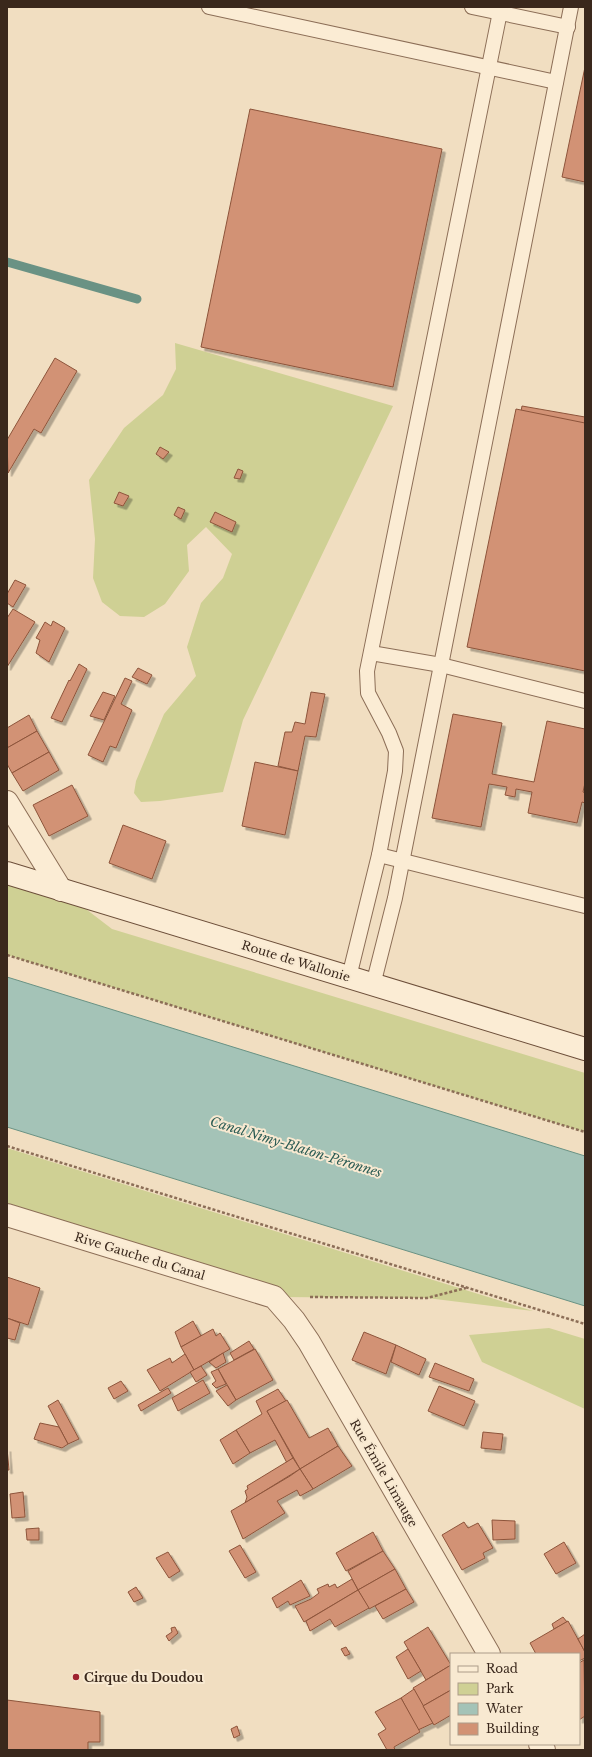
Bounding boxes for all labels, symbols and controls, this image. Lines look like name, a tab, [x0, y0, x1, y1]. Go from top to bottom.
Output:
street label: Route de Wallonie	[240, 937, 352, 985]
water label: Canal Nimy-Blaton-Péronnes	[208, 1113, 384, 1181]
street label: Rive Gauche du Canal	[73, 1229, 207, 1283]
street label: Rue Émile Limauge	[347, 1416, 422, 1530]
legend	[450, 1653, 580, 1745]
text: Road	[486, 1661, 518, 1676]
place label: Cirque du Doudou	[84, 1670, 204, 1685]
marker: Cirque du Doudou	[71, 1672, 81, 1682]
text: Park	[486, 1681, 514, 1696]
text: Water	[485, 1701, 523, 1716]
text: Building	[486, 1721, 540, 1736]

